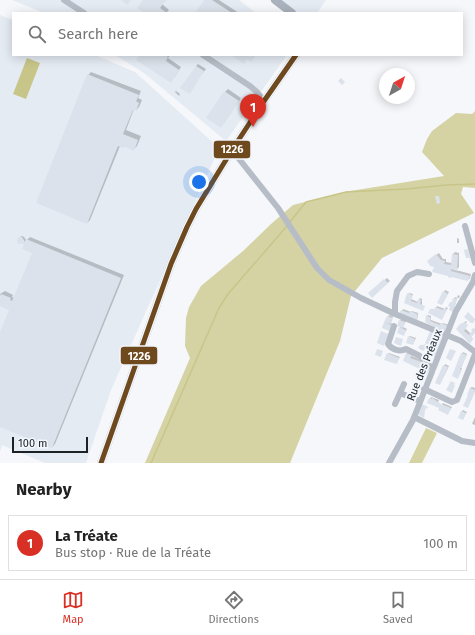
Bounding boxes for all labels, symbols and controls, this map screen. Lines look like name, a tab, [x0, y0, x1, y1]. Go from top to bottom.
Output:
search box	[12, 12, 463, 56]
icon: search	[26, 23, 48, 45]
text: Search here	[58, 25, 138, 43]
north arrow	[379, 68, 415, 104]
pin: 1	[240, 94, 266, 127]
line badge: 1226	[213, 140, 251, 159]
text: 1226	[221, 143, 243, 156]
your location	[189, 172, 209, 192]
street label: Rue des Préaux	[404, 327, 445, 403]
line badge: 1226	[120, 346, 158, 365]
text: 1226	[128, 350, 150, 363]
scale bar	[12, 435, 88, 454]
text: 100 m	[18, 437, 47, 450]
text: Nearby	[16, 479, 71, 500]
text: La Tréate	[55, 527, 118, 545]
text: 1	[27, 536, 33, 551]
text: 100 m	[423, 536, 458, 551]
text: Bus stop · Rue de la Tréate	[55, 545, 211, 560]
tab: Map	[62, 589, 84, 626]
tab: Directions	[208, 589, 259, 626]
tab: Saved	[383, 589, 413, 626]

